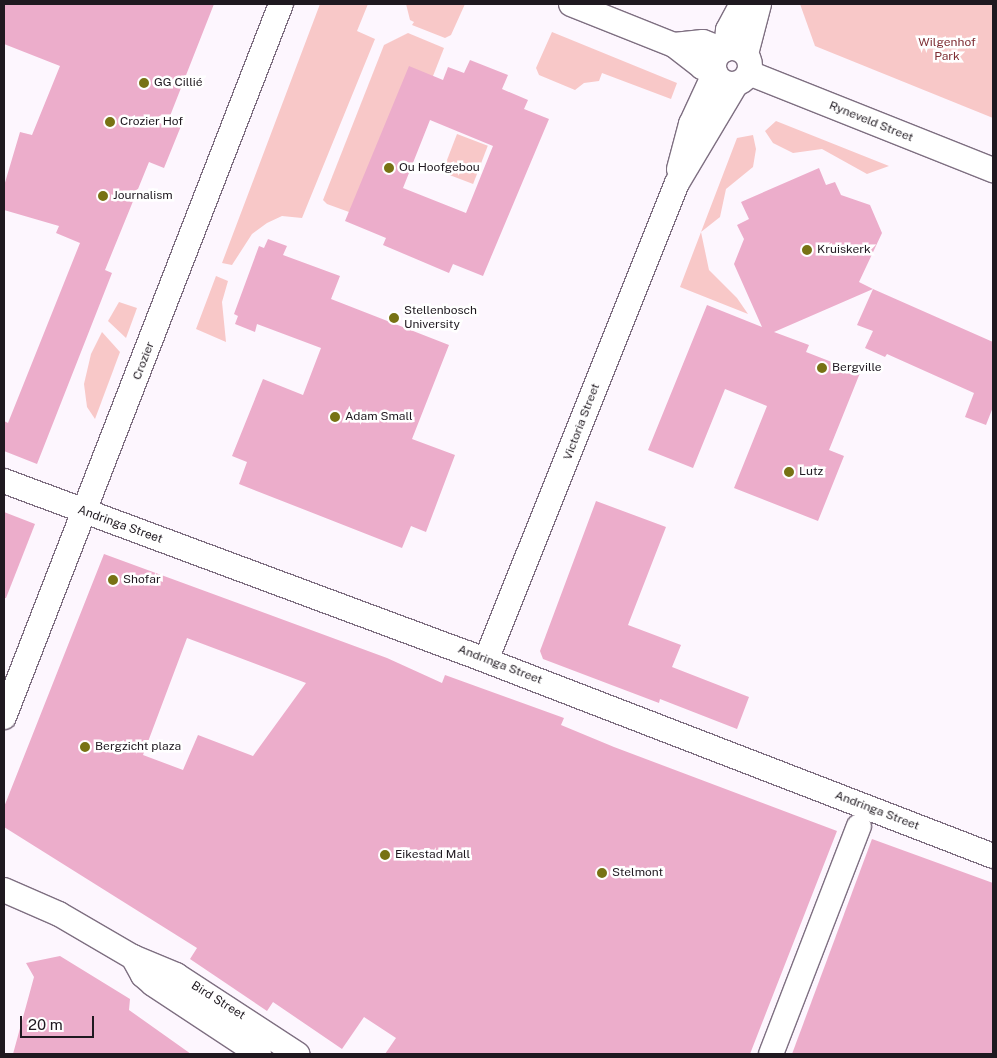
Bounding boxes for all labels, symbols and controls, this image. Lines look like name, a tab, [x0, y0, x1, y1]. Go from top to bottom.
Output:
park label: Wilgenhof Park	[918, 36, 976, 64]
place label: GG Cillié	[154, 76, 203, 90]
marker: GG Cillié	[138, 77, 150, 89]
street label: Ryneveld Street	[827, 99, 915, 145]
place label: Crozier Hof	[120, 115, 183, 129]
marker: Crozier Hof	[104, 116, 116, 128]
place label: Ou Hoofgebou	[399, 161, 480, 175]
marker: Ou Hoofgebou	[383, 162, 395, 174]
place label: Journalism	[113, 189, 173, 203]
marker: Journalism	[97, 190, 109, 202]
place label: Kruiskerk	[817, 243, 871, 257]
marker: Kruiskerk	[801, 244, 813, 256]
place label: Stellenbosch University	[404, 304, 477, 332]
marker: Stellenbosch University	[388, 312, 400, 324]
street label: Crozier	[130, 340, 158, 382]
place label: Bergville	[832, 361, 882, 375]
marker: Bergville	[816, 362, 828, 374]
street label: Victoria Street	[561, 382, 603, 462]
place label: Adam Small	[345, 410, 413, 424]
marker: Adam Small	[329, 411, 341, 423]
place label: Lutz	[799, 465, 823, 479]
marker: Lutz	[783, 466, 795, 478]
street label: Andringa Street	[76, 503, 164, 547]
place label: Shofar	[123, 573, 161, 587]
marker: Shofar	[107, 574, 119, 586]
street label: Andringa Street	[456, 642, 544, 688]
place label: Bergzicht plaza	[95, 740, 181, 754]
marker: Bergzicht plaza	[79, 741, 91, 753]
street label: Andringa Street	[833, 788, 921, 834]
place label: Eikestad Mall	[395, 848, 470, 862]
marker: Eikestad Mall	[379, 849, 391, 861]
place label: Stelmont	[612, 866, 663, 880]
marker: Stelmont	[596, 867, 608, 879]
street label: Bird Street	[188, 979, 248, 1023]
scale bar	[22, 1006, 96, 1038]
text: 20 m	[28, 1016, 63, 1033]

